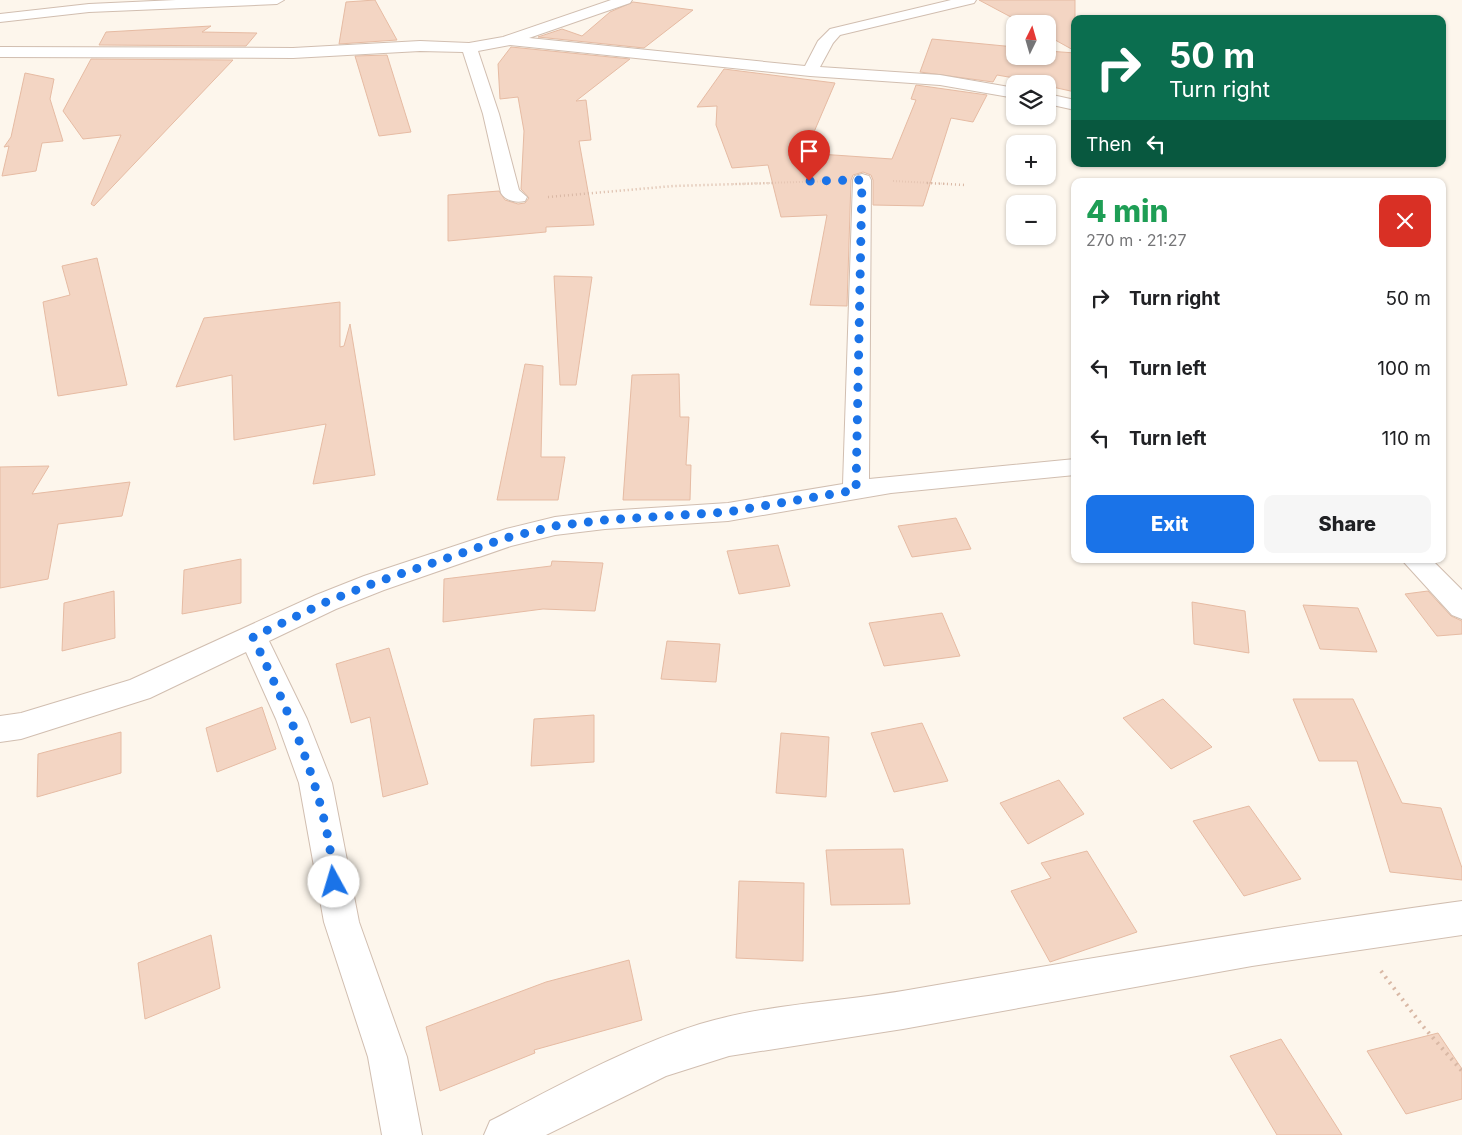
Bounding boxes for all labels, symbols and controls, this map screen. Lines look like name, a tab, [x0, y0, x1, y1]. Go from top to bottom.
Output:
north arrow	[1006, 15, 1056, 65]
map controls	[1006, 15, 1056, 245]
text: 50 m	[1169, 34, 1255, 76]
icon: right	[1086, 35, 1151, 100]
button: layers	[1006, 75, 1056, 125]
text: Turn right	[1169, 76, 1270, 102]
pin	[788, 130, 830, 181]
icon: left	[1142, 130, 1170, 158]
text: Then	[1086, 133, 1132, 156]
button: +	[1006, 135, 1056, 185]
icon: arrive	[795, 137, 823, 165]
text: 4 min	[1086, 193, 1169, 229]
button: −	[1006, 195, 1056, 245]
button: close	[1379, 195, 1431, 247]
text: 270 m · 21:27	[1086, 230, 1186, 250]
icon: right	[1086, 284, 1114, 312]
text: Turn right	[1129, 287, 1220, 310]
text: 50 m	[1385, 287, 1431, 310]
icon: left	[1086, 354, 1114, 382]
text: Turn left	[1129, 357, 1207, 380]
text: 100 m	[1377, 357, 1431, 380]
icon: left	[1086, 424, 1114, 452]
text: Turn left	[1129, 427, 1207, 450]
text: 110 m	[1382, 427, 1431, 450]
button: Exit	[1086, 495, 1254, 553]
button: Share	[1264, 495, 1431, 553]
position arrow	[307, 855, 359, 907]

